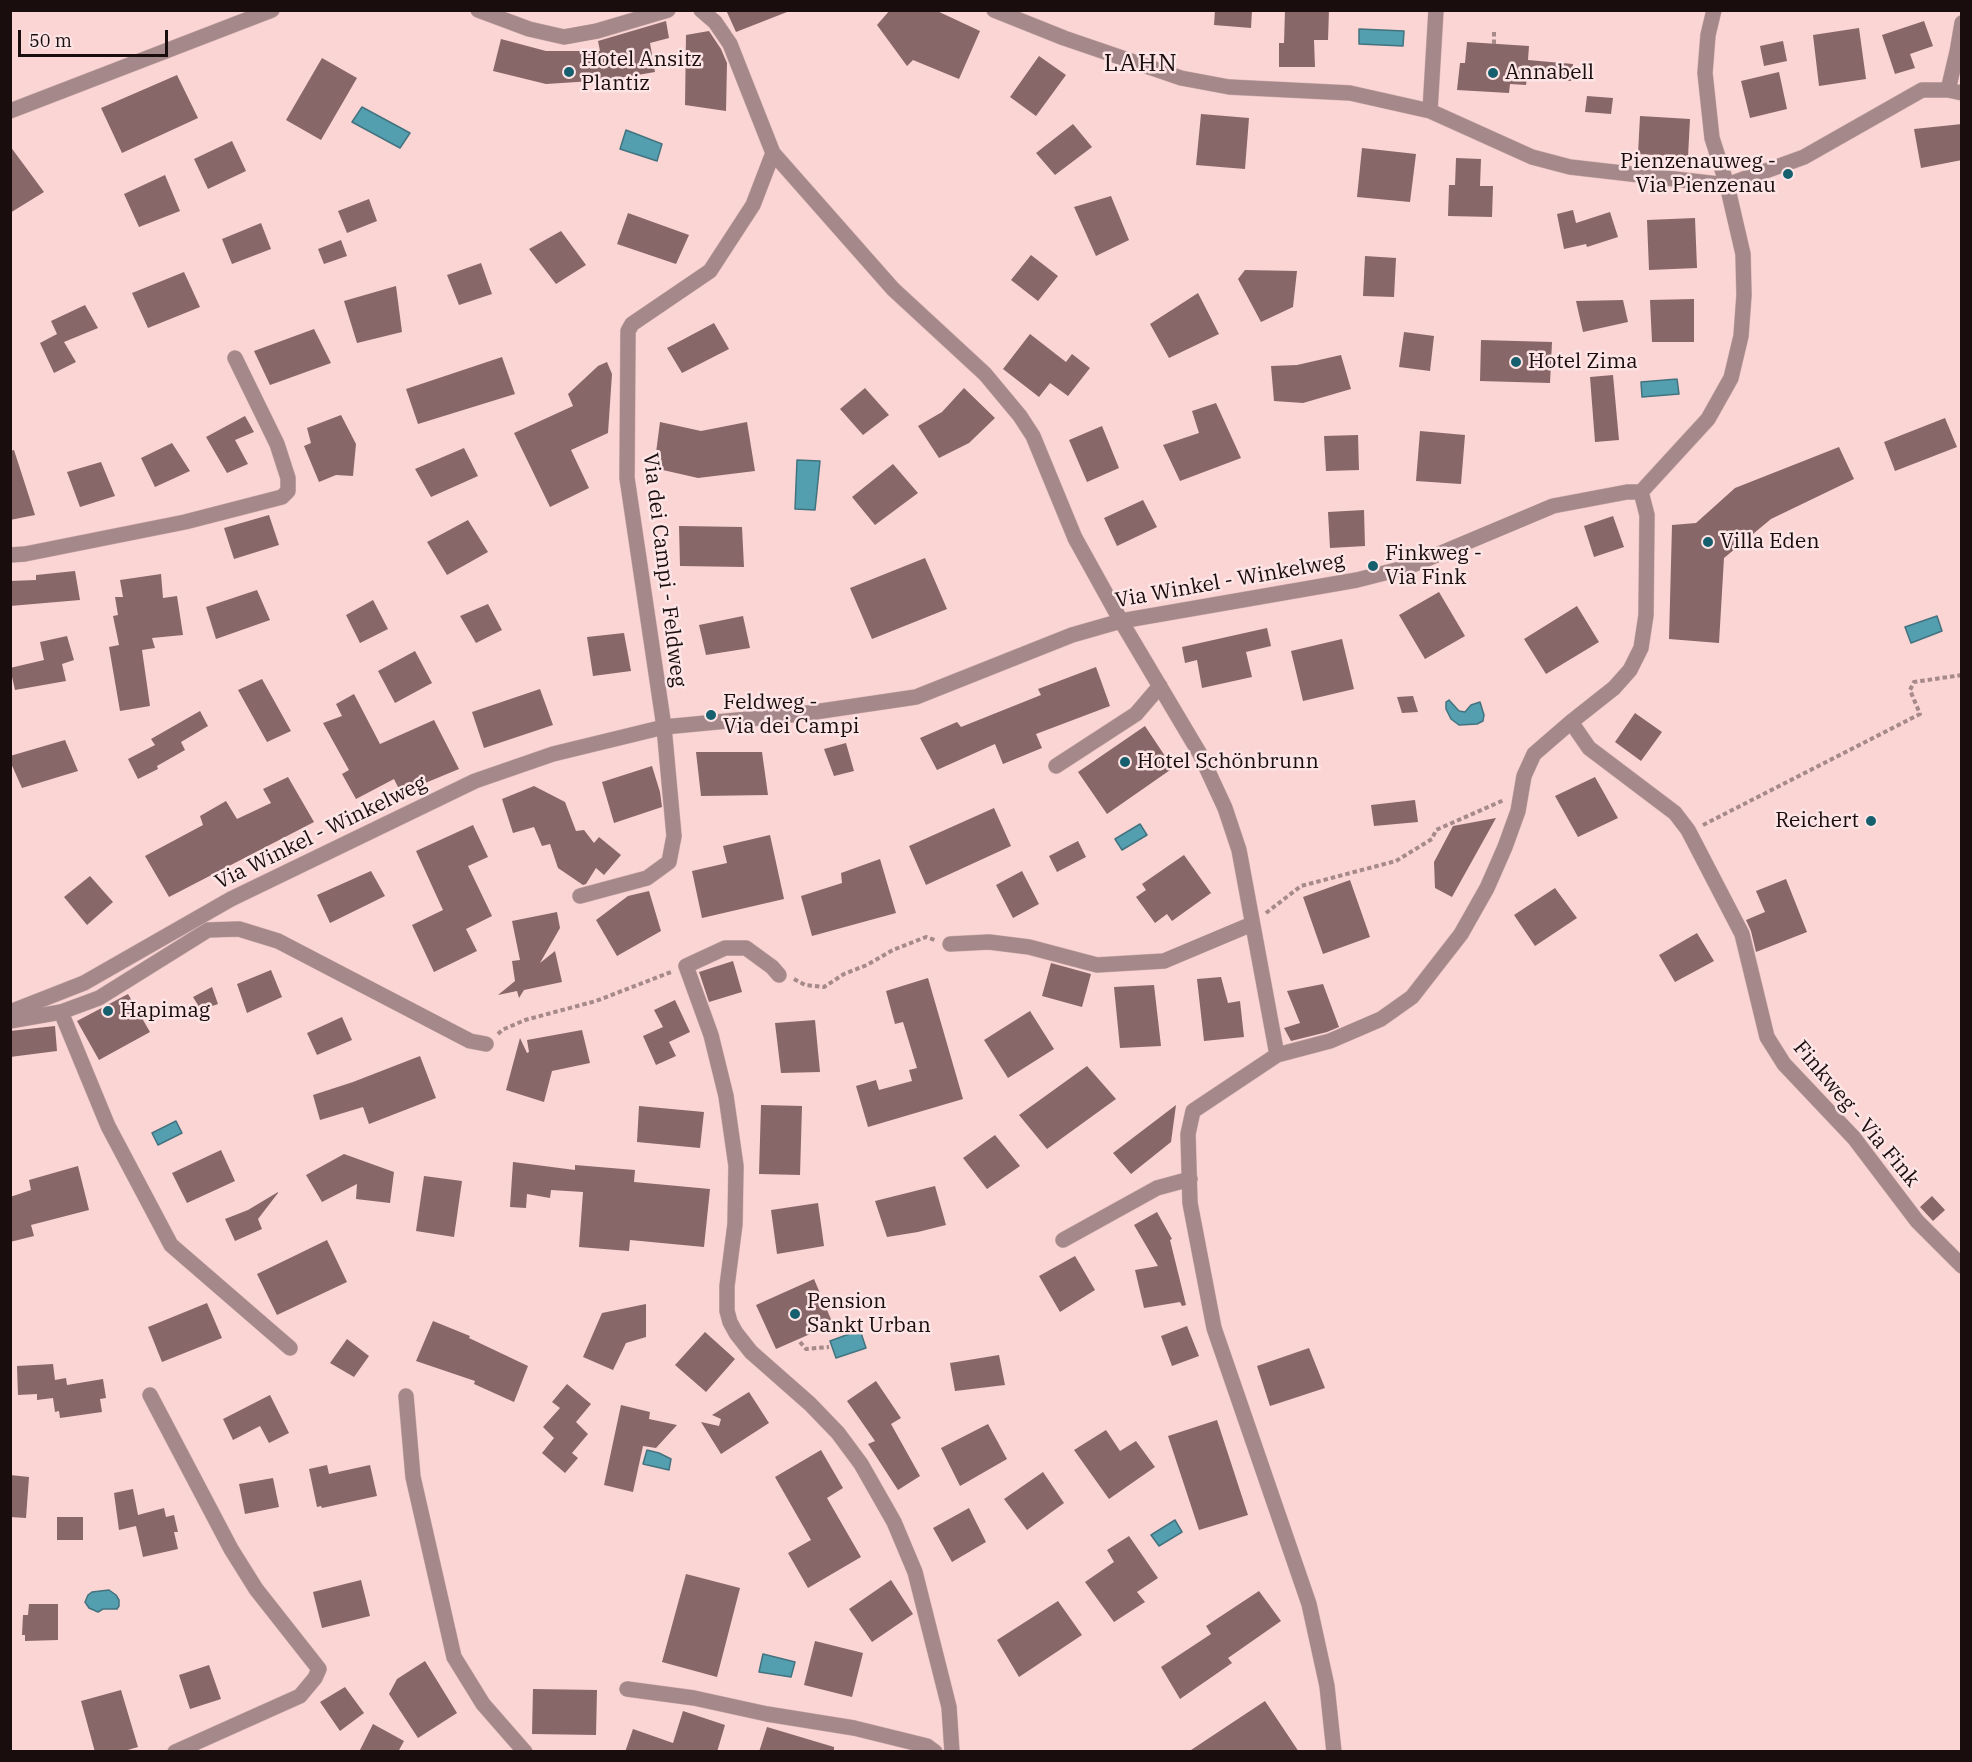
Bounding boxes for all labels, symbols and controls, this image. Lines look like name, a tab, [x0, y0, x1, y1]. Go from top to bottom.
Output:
scale bar	[21, 18, 171, 56]
text: 50 m	[29, 29, 72, 52]
place label: Hotel Ansitz Plantiz	[581, 47, 702, 97]
district label: LAHN	[1104, 50, 1178, 78]
place label: Annabell	[1505, 60, 1594, 86]
marker: Hotel Ansitz Plantiz	[562, 65, 576, 79]
marker: Annabell	[1486, 66, 1500, 80]
place label: Pienzenauweg - Via Pienzenau	[1620, 149, 1776, 199]
marker: Pienzenauweg - Via Pienzenau	[1781, 167, 1795, 181]
place label: Hotel Zima	[1528, 349, 1638, 375]
marker: Hotel Zima	[1509, 355, 1523, 369]
street label: Via dei Campi - Feldweg	[637, 451, 691, 689]
place label: Villa Eden	[1720, 529, 1820, 555]
marker: Villa Eden	[1701, 535, 1715, 549]
place label: Finkweg - Via Fink	[1385, 541, 1482, 591]
street label: Via Winkel - Winkelweg	[1113, 548, 1347, 614]
marker: Finkweg - Via Fink	[1366, 559, 1380, 573]
place label: Feldweg - Via dei Campi	[723, 690, 859, 740]
marker: Feldweg - Via dei Campi	[704, 708, 718, 722]
place label: Hotel Schönbrunn	[1137, 749, 1319, 775]
marker: Hotel Schönbrunn	[1118, 755, 1132, 769]
street label: Via Winkel - Winkelweg	[211, 771, 431, 895]
place label: Reichert	[1775, 808, 1859, 834]
marker: Reichert	[1864, 814, 1878, 828]
place label: Hapimag	[120, 998, 210, 1024]
marker: Hapimag	[101, 1004, 115, 1018]
street label: Finkweg - Via Fink	[1787, 1036, 1925, 1192]
place label: Pension Sankt Urban	[807, 1289, 931, 1339]
marker: Pension Sankt Urban	[788, 1307, 802, 1321]

